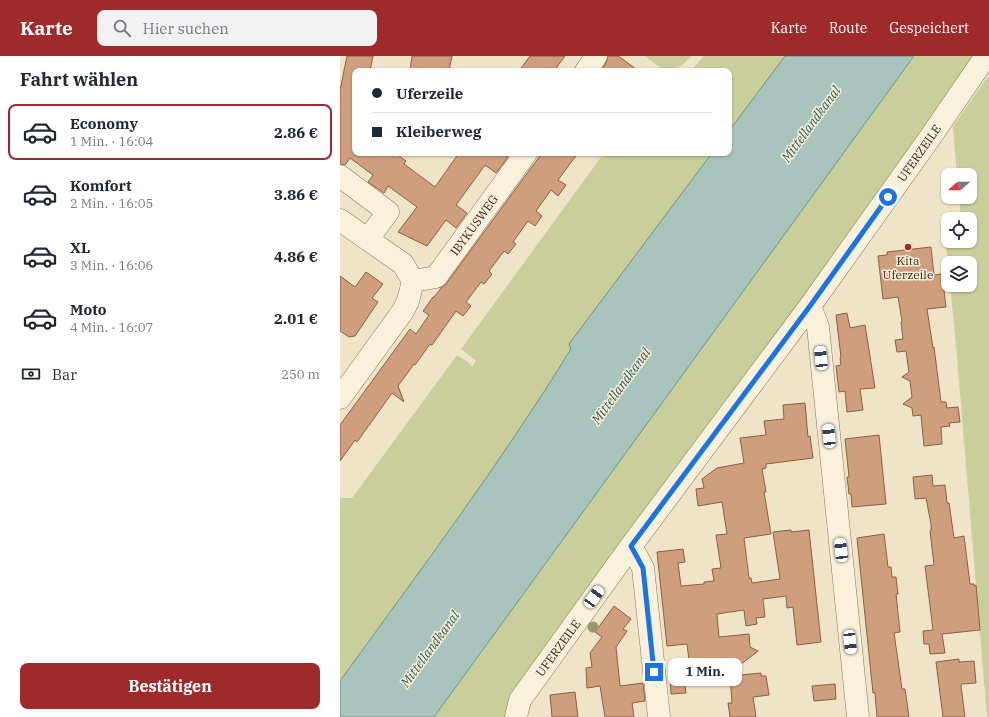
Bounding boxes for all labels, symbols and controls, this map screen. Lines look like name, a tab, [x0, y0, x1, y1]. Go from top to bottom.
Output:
search box	[97, 10, 377, 46]
text: Karte	[20, 16, 73, 40]
icon: search	[111, 17, 133, 39]
text: Hier suchen	[143, 19, 229, 38]
text: Karte	[771, 19, 807, 37]
text: Route	[829, 19, 867, 37]
text: Gespeichert	[889, 19, 969, 37]
text: Fahrt wählen	[20, 68, 138, 91]
water label: Mittellandkanal	[777, 82, 845, 166]
text: Uferzeile	[396, 84, 463, 103]
icon: car	[22, 114, 58, 150]
text: Economy	[70, 114, 138, 133]
street label: UFERZEILE	[894, 121, 944, 185]
text: Kleiberweg	[396, 122, 481, 141]
text: 2.86 €	[274, 123, 318, 142]
text: 1 Min. · 16:04	[70, 133, 153, 150]
north arrow	[941, 168, 977, 204]
map controls	[941, 168, 977, 292]
icon: car	[22, 176, 58, 212]
text: Komfort	[70, 176, 132, 195]
text: 3.86 €	[274, 185, 318, 204]
route start	[879, 188, 897, 206]
street label: IBYKUSWEG	[447, 191, 501, 258]
text: 2 Min. · 16:05	[70, 195, 153, 212]
button: locate	[941, 212, 977, 248]
icon: car	[22, 238, 58, 274]
text: XL	[70, 238, 90, 257]
marker: Kita Uferzeile	[903, 242, 913, 252]
text: 4.86 €	[274, 247, 318, 266]
place label: Kita Uferzeile	[883, 253, 933, 282]
button: layers	[941, 256, 977, 292]
text: 3 Min. · 16:06	[70, 257, 153, 274]
icon: car	[22, 300, 58, 336]
text: Moto	[70, 300, 107, 319]
text: 2.01 €	[274, 309, 318, 328]
text: 4 Min. · 16:07	[70, 319, 153, 336]
water label: Mittellandkanal	[587, 344, 655, 428]
car	[814, 345, 828, 371]
icon: cash	[20, 363, 42, 385]
text: Bar	[52, 365, 77, 384]
text: 250 m	[281, 366, 320, 383]
car	[822, 423, 836, 449]
car	[834, 537, 848, 563]
car	[582, 584, 606, 610]
water label: Mittellandkanal	[396, 607, 464, 691]
street label: UFERZEILE	[532, 617, 584, 679]
car	[843, 629, 857, 655]
callout: 1 Min.	[668, 658, 742, 686]
button: Bestätigen	[20, 663, 320, 709]
route end	[645, 663, 663, 681]
text: 1 Min.	[685, 663, 725, 680]

